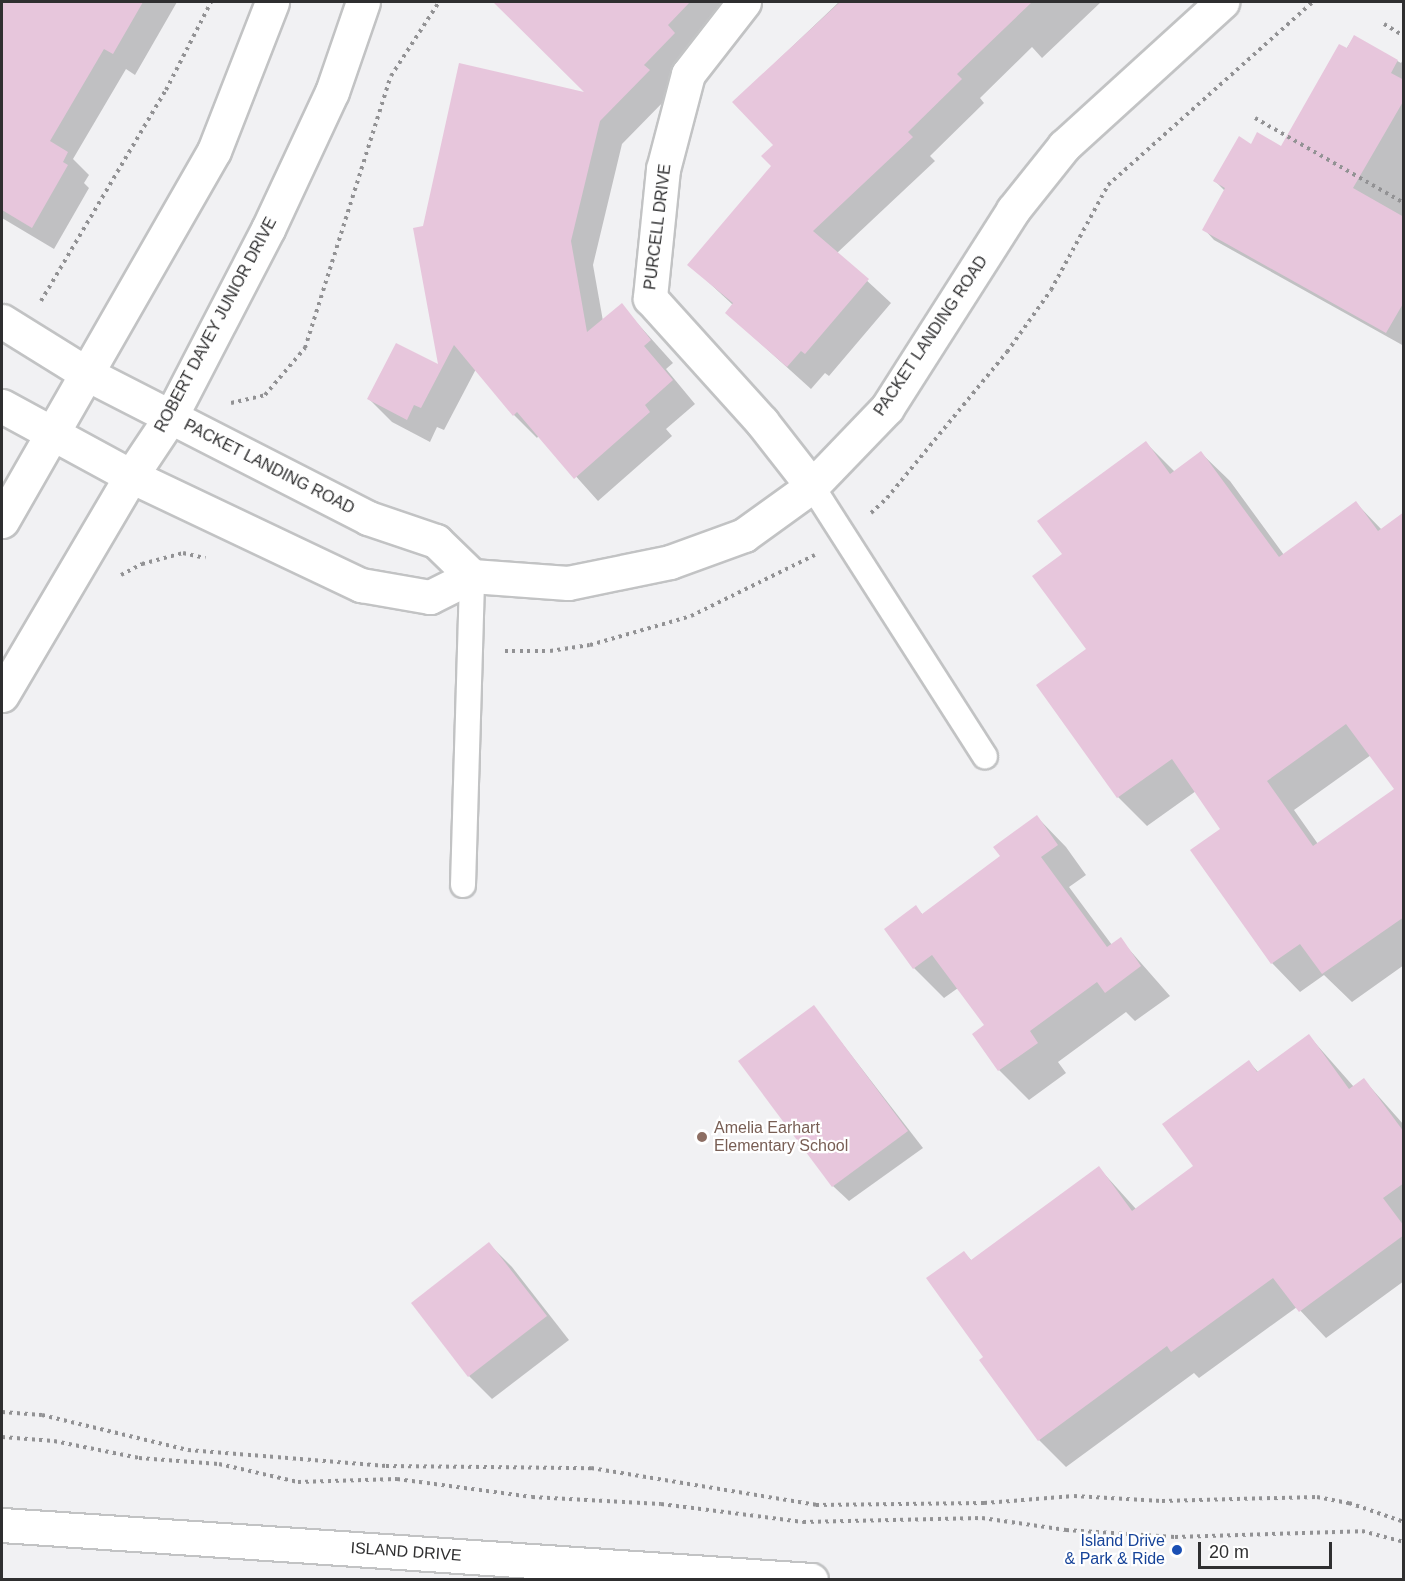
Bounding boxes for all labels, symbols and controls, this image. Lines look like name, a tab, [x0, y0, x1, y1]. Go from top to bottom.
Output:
street label: PURCELL DRIVE	[641, 163, 675, 291]
street label: ROBERT DAVEY JUNIOR DRIVE	[151, 214, 281, 436]
street label: PACKET LANDING ROAD	[870, 252, 992, 420]
street label: PACKET LANDING ROAD	[180, 416, 358, 518]
place label: Amelia Earhart Elementary School	[714, 1118, 848, 1156]
marker: Amelia Earhart Elementary School	[695, 1130, 709, 1144]
scale bar	[1201, 1530, 1334, 1568]
place label: Island Drive & Park & Ride	[1065, 1531, 1165, 1569]
street label: ISLAND DRIVE	[350, 1539, 462, 1565]
text: 20 m	[1209, 1542, 1249, 1562]
marker: Island Drive & Park & Ride	[1170, 1543, 1184, 1557]

